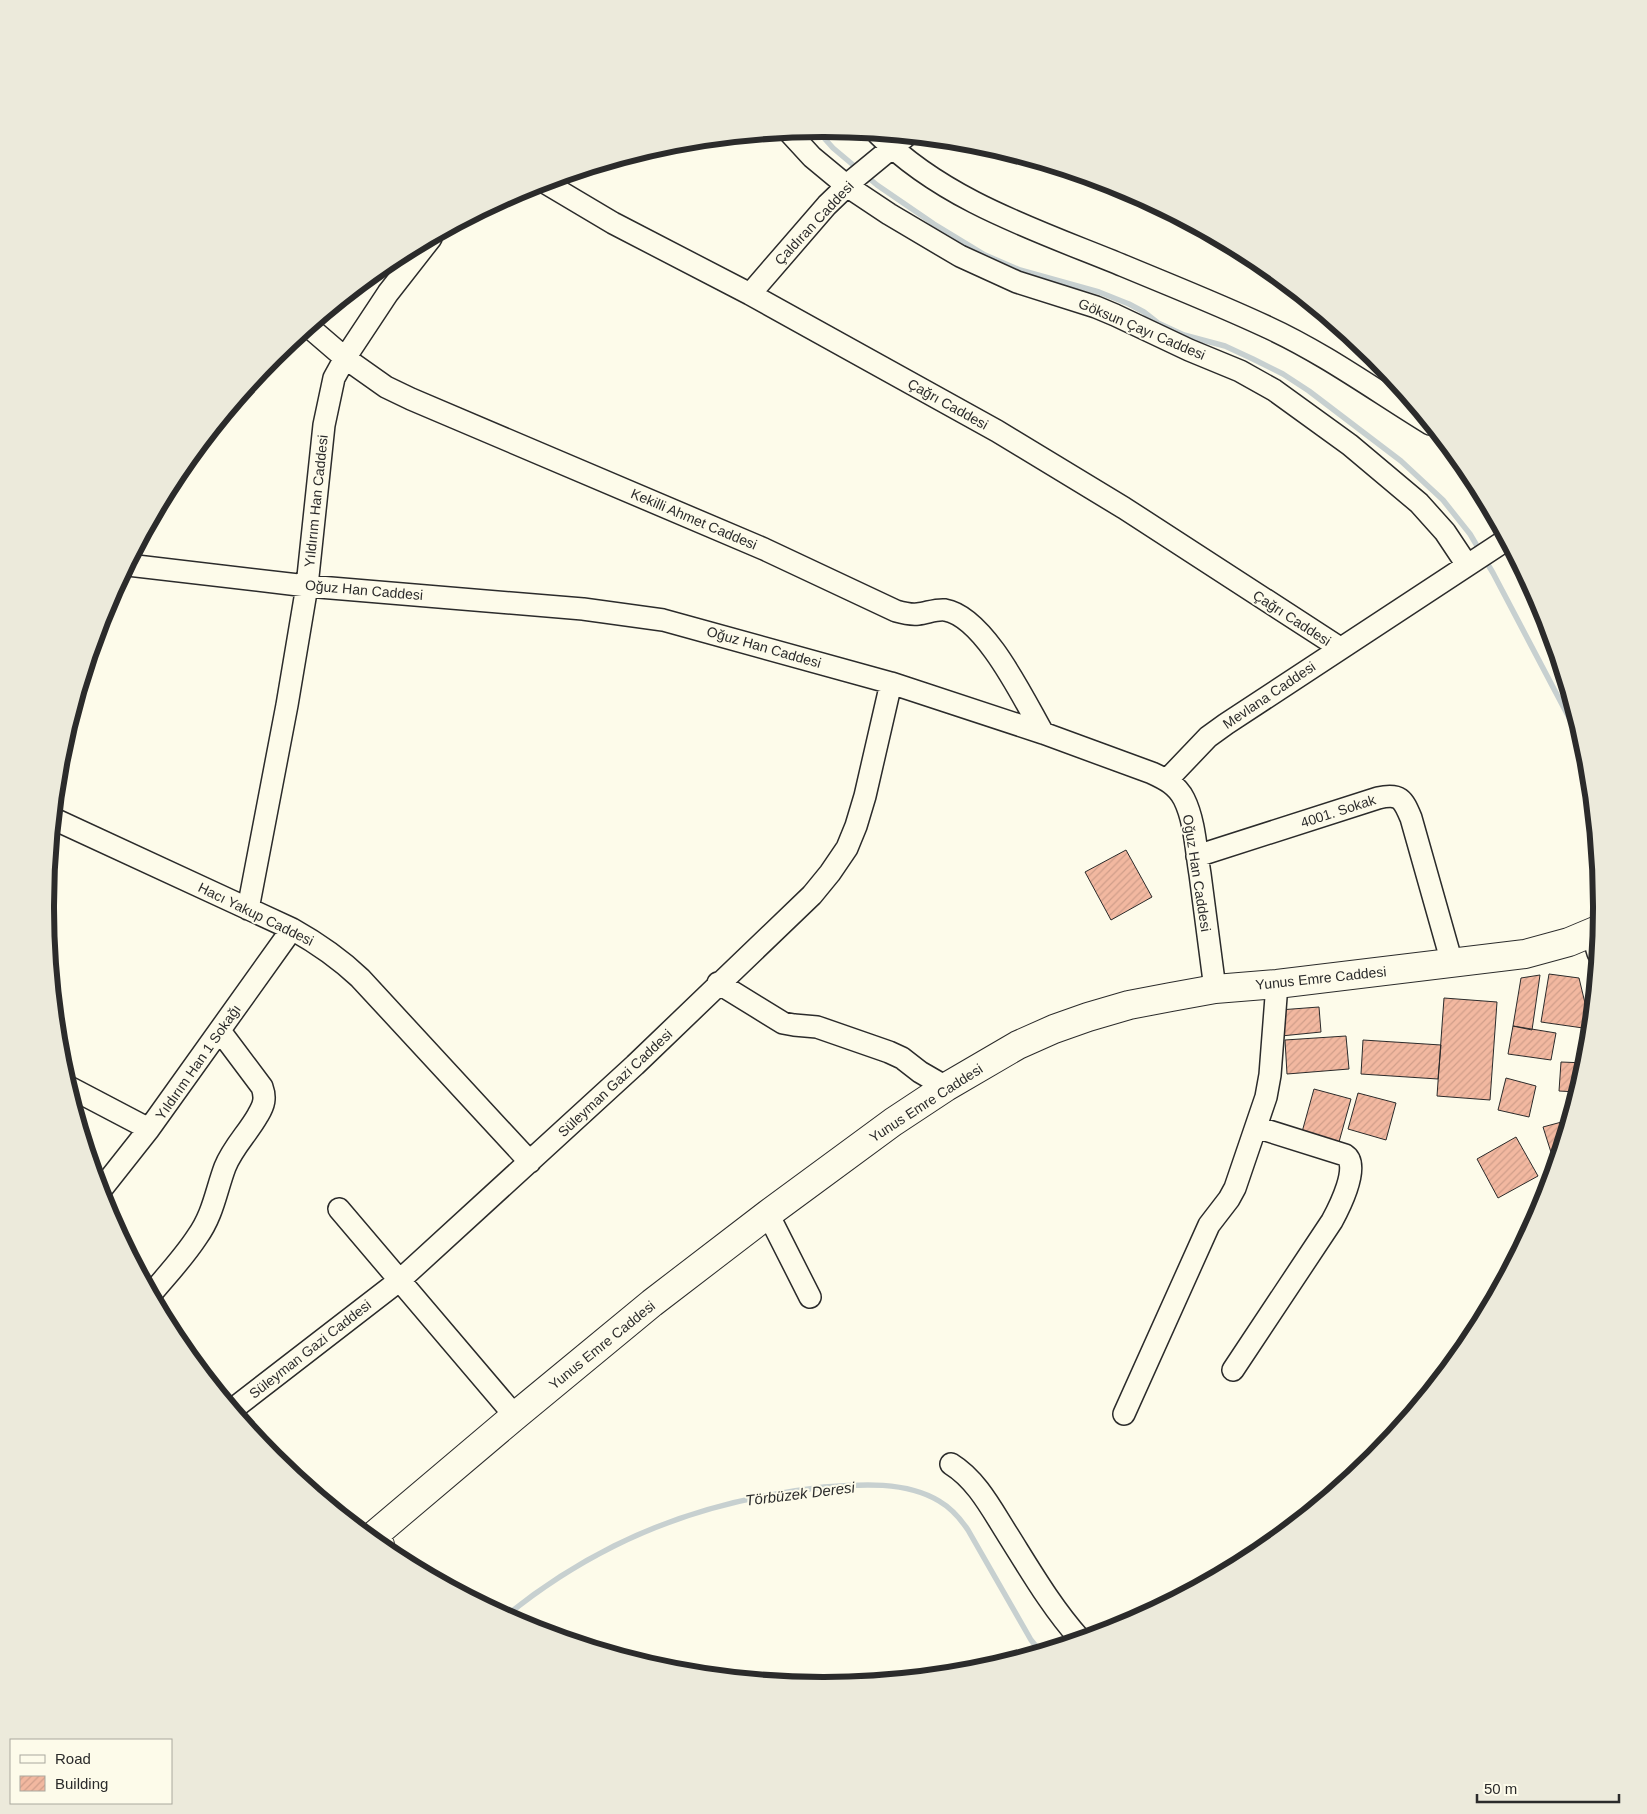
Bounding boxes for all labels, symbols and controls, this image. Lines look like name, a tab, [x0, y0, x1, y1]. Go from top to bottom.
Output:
street label: Çaldıran Caddesi	[771, 178, 857, 268]
street label: Göksun Çayı Caddesi	[1076, 295, 1208, 363]
street label: Çağrı Caddesi	[905, 375, 991, 433]
street label: Yıldırım Han Caddesi	[301, 434, 331, 568]
street label: Kekilli Ahmet Caddesi	[629, 485, 759, 553]
street label: Oğuz Han Caddesi	[304, 577, 424, 603]
street label: Çağrı Caddesi	[1250, 587, 1334, 649]
street label: Oğuz Han Caddesi	[705, 623, 823, 671]
street label: Mevlana Caddesi	[1220, 658, 1318, 732]
street label: 4001. Sokak	[1299, 791, 1378, 831]
street label: Oğuz Han Caddesi	[1180, 813, 1214, 933]
street label: Hacı Yakup Caddesi	[196, 879, 316, 949]
street label: Yunus Emre Caddesi	[1255, 963, 1387, 993]
street label: Yıldırım Han 1 Sokağı	[152, 1001, 244, 1123]
street label: Süleyman Gazi Caddesi	[555, 1026, 675, 1140]
street label: Yunus Emre Caddesi	[866, 1060, 986, 1146]
street label: Süleyman Gazi Caddesi	[246, 1296, 374, 1402]
street label: Yunus Emre Caddesi	[546, 1297, 658, 1393]
water label: Törbüzek Deresi	[744, 1478, 856, 1509]
legend	[10, 1739, 172, 1804]
text: Road	[55, 1750, 91, 1767]
scale bar	[1477, 1772, 1620, 1804]
text: Building	[55, 1775, 108, 1792]
text: 50 m	[1484, 1780, 1517, 1797]

